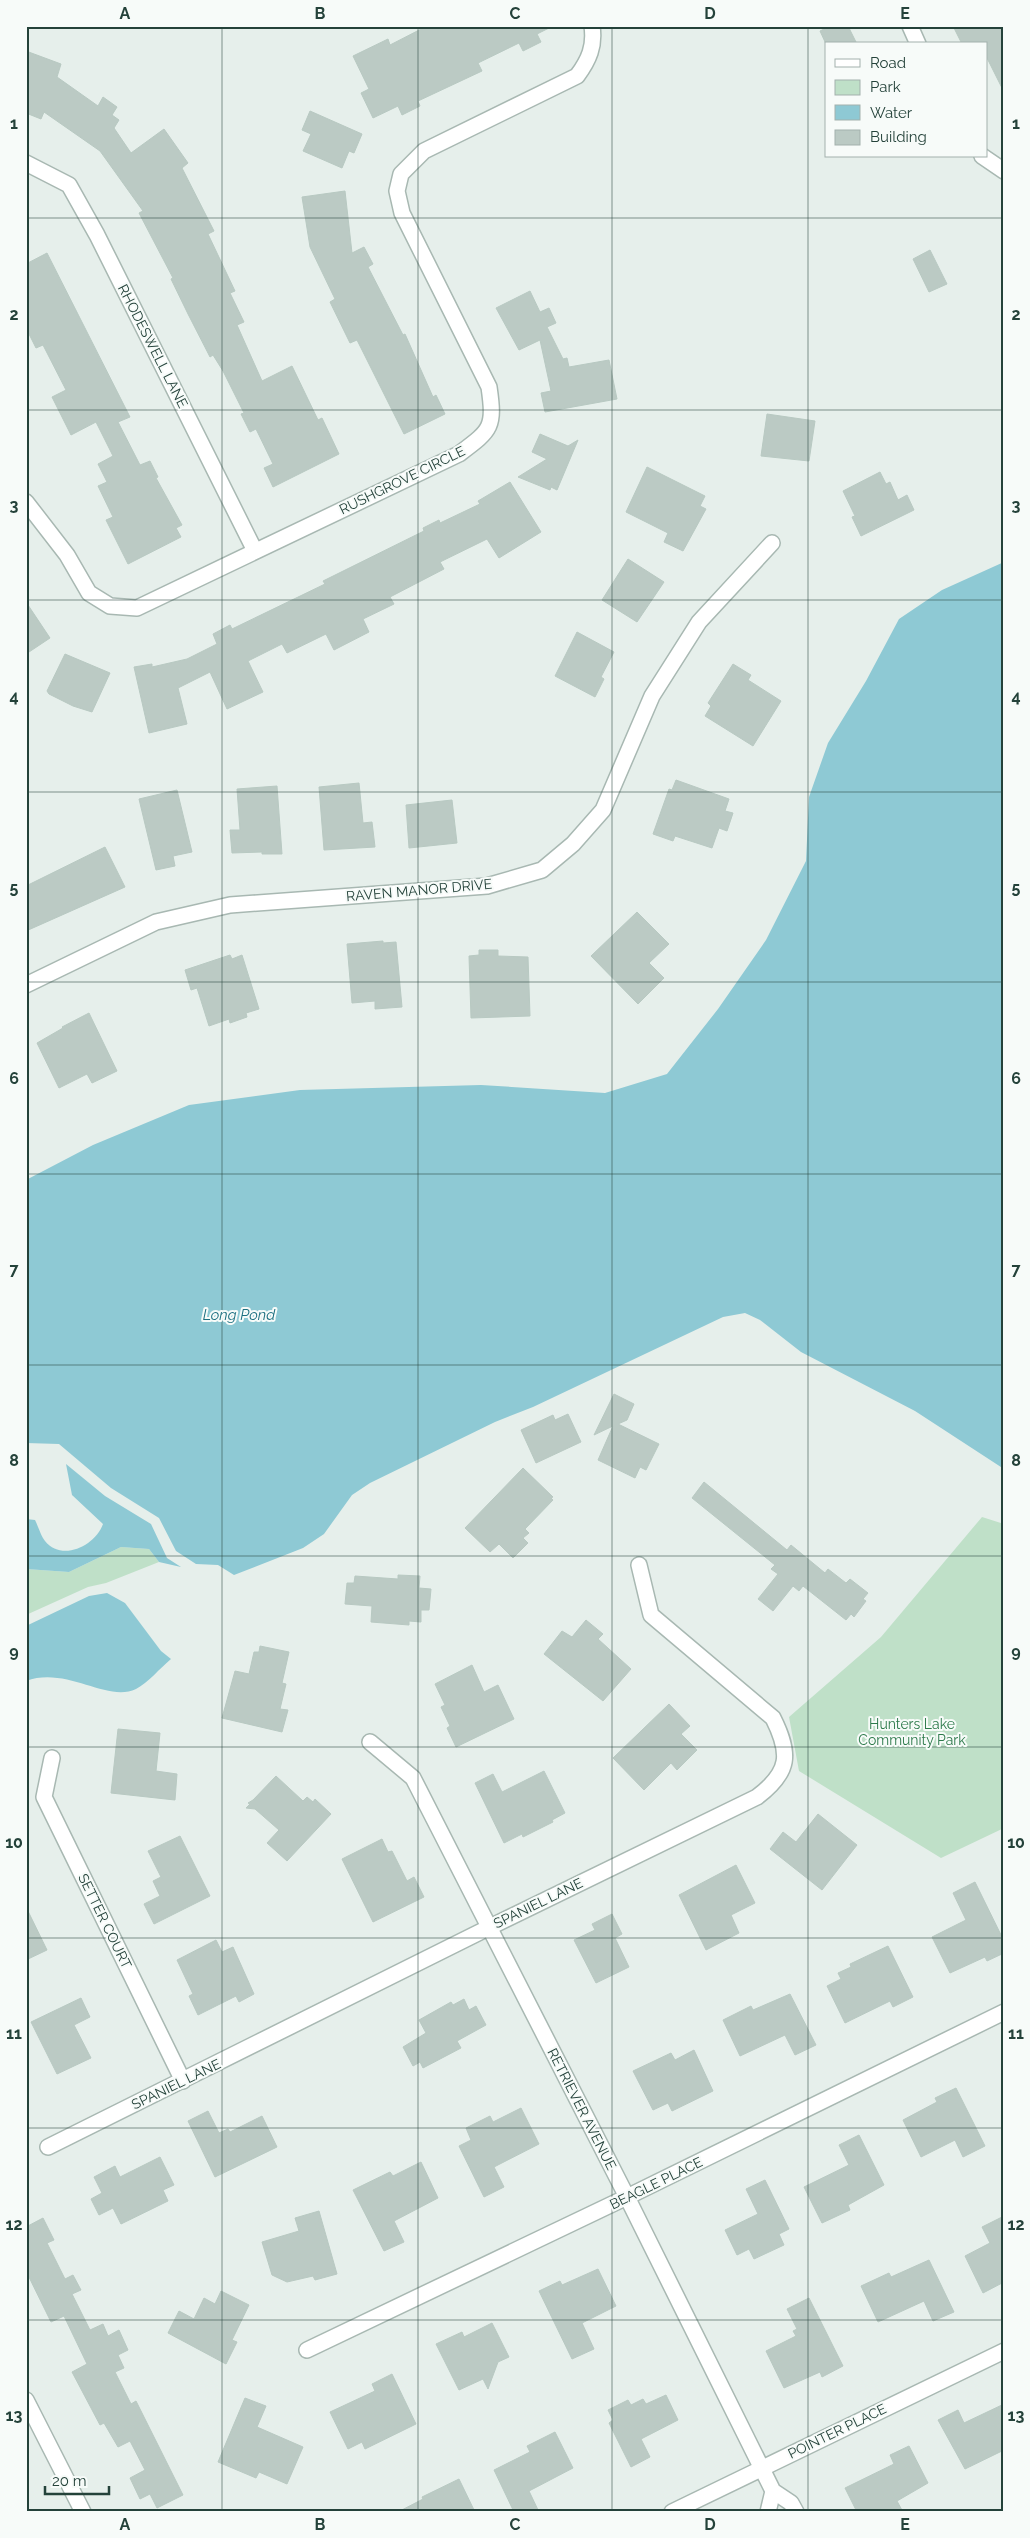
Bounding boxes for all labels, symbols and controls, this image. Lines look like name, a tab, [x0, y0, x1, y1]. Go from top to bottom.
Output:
text: A	[120, 4, 131, 23]
text: B	[315, 4, 326, 23]
text: C	[510, 4, 521, 23]
text: D	[704, 4, 716, 23]
text: E	[900, 4, 910, 23]
legend	[825, 42, 988, 158]
text: Road	[870, 54, 906, 72]
text: Park	[870, 78, 901, 96]
text: Water	[870, 104, 913, 122]
text: 1	[10, 114, 18, 133]
text: 1	[1012, 114, 1020, 133]
text: Building	[870, 128, 927, 146]
street label: RHODESWELL LANE	[115, 282, 191, 410]
text: 2	[9, 305, 19, 324]
text: 2	[1011, 305, 1021, 324]
street label: RUSHGROVE CIRCLE	[336, 443, 468, 517]
text: 3	[10, 496, 19, 515]
text: 3	[1012, 496, 1021, 515]
text: 4	[9, 687, 19, 706]
text: 4	[1011, 687, 1021, 706]
street label: RAVEN MANOR DRIVE	[345, 876, 493, 904]
text: 5	[10, 878, 19, 897]
text: 5	[1012, 878, 1021, 897]
text: 6	[9, 1069, 19, 1088]
text: 6	[1011, 1069, 1021, 1088]
text: 7	[10, 1260, 19, 1279]
text: 7	[1012, 1260, 1021, 1279]
water label: Long Pond	[203, 1306, 276, 1324]
text: 8	[9, 1451, 19, 1470]
text: 8	[1011, 1451, 1021, 1470]
text: 9	[9, 1642, 19, 1661]
text: 9	[1011, 1642, 1021, 1661]
park label: Hunters Lake Community Park	[858, 1716, 966, 1748]
text: 10	[5, 1833, 23, 1852]
text: 10	[1007, 1833, 1025, 1852]
street label: SETTER COURT	[75, 1871, 135, 1971]
street label: SPANIEL LANE	[491, 1875, 585, 1931]
text: 11	[6, 2024, 22, 2043]
text: 11	[1008, 2024, 1024, 2043]
street label: RETRIEVER AVENUE	[544, 2046, 620, 2172]
street label: SPANIEL LANE	[129, 2056, 223, 2112]
street label: BEAGLE PLACE	[607, 2154, 705, 2212]
text: 12	[6, 2215, 22, 2234]
text: 12	[1008, 2215, 1024, 2234]
street label: POINTER PLACE	[785, 2400, 889, 2462]
text: 13	[6, 2406, 22, 2425]
text: 13	[1008, 2406, 1024, 2425]
scale bar	[45, 2463, 109, 2495]
text: 20 m	[52, 2472, 87, 2490]
text: A	[120, 2515, 131, 2534]
text: B	[315, 2515, 326, 2534]
text: C	[510, 2515, 521, 2534]
text: D	[704, 2515, 716, 2534]
text: E	[900, 2515, 910, 2534]

